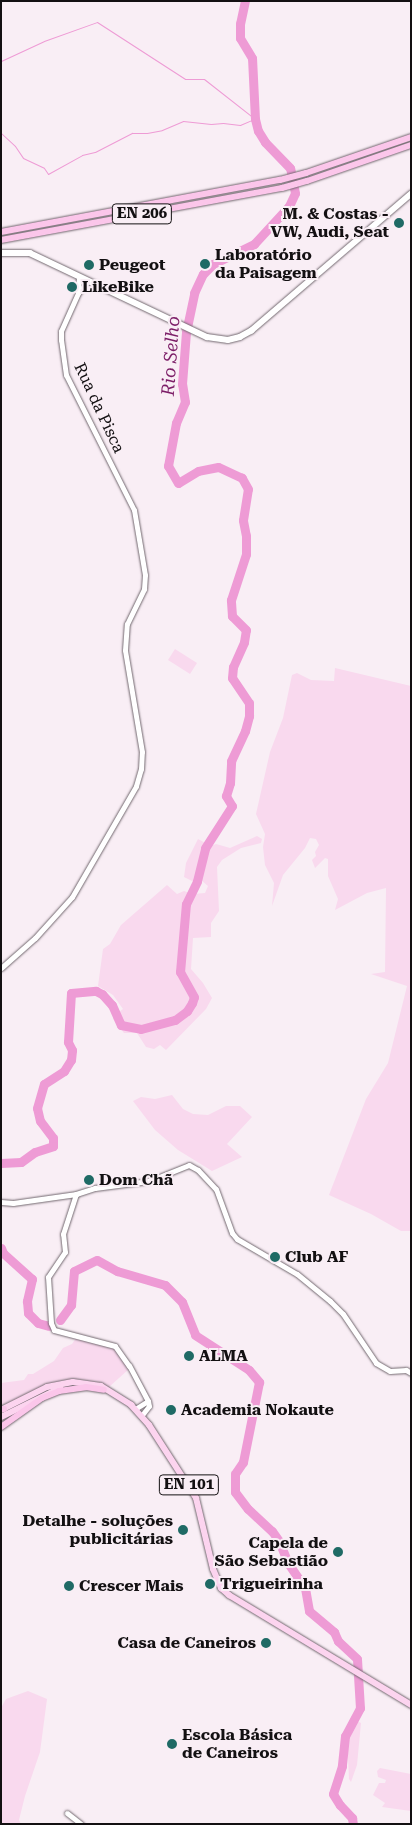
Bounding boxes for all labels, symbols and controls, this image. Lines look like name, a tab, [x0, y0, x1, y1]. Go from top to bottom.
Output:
road number: EN 206	[111, 202, 173, 226]
place label: M. & Costas - VW, Audi, Seat	[270, 204, 389, 242]
marker: M. & Costas - VW, Audi, Seat	[393, 217, 405, 229]
place label: Laboratório da Paisagem	[215, 245, 317, 283]
place label: Peugeot	[99, 255, 165, 275]
marker: Laboratório da Paisagem	[199, 258, 211, 270]
marker: Peugeot	[83, 259, 95, 271]
place label: LikeBike	[82, 277, 154, 297]
marker: LikeBike	[66, 281, 78, 293]
water label: Rio Selho	[157, 315, 185, 397]
street label: Rua da Pisca	[70, 360, 128, 456]
place label: Dom Chã	[99, 1170, 173, 1190]
marker: Dom Chã	[83, 1174, 95, 1186]
place label: Club AF	[285, 1247, 348, 1267]
marker: Club AF	[269, 1251, 281, 1263]
place label: ALMA	[199, 1346, 248, 1366]
marker: ALMA	[183, 1350, 195, 1362]
place label: Academia Nokaute	[181, 1400, 334, 1420]
marker: Academia Nokaute	[165, 1404, 177, 1416]
road number: EN 101	[158, 1472, 220, 1498]
place label: Detalhe - soluções publicitárias	[22, 1511, 173, 1549]
marker: Detalhe - soluções publicitárias	[177, 1524, 189, 1536]
place label: Capela de São Sebastião	[215, 1533, 328, 1571]
marker: Capela de São Sebastião	[332, 1546, 344, 1558]
place label: Trigueirinha	[220, 1574, 323, 1594]
place label: Crescer Mais	[79, 1576, 184, 1596]
marker: Trigueirinha	[204, 1578, 216, 1590]
marker: Crescer Mais	[63, 1580, 75, 1592]
place label: Casa de Caneiros	[118, 1633, 256, 1653]
marker: Casa de Caneiros	[260, 1637, 272, 1649]
place label: Escola Básica de Caneiros	[182, 1725, 292, 1763]
marker: Escola Básica de Caneiros	[166, 1738, 178, 1750]

